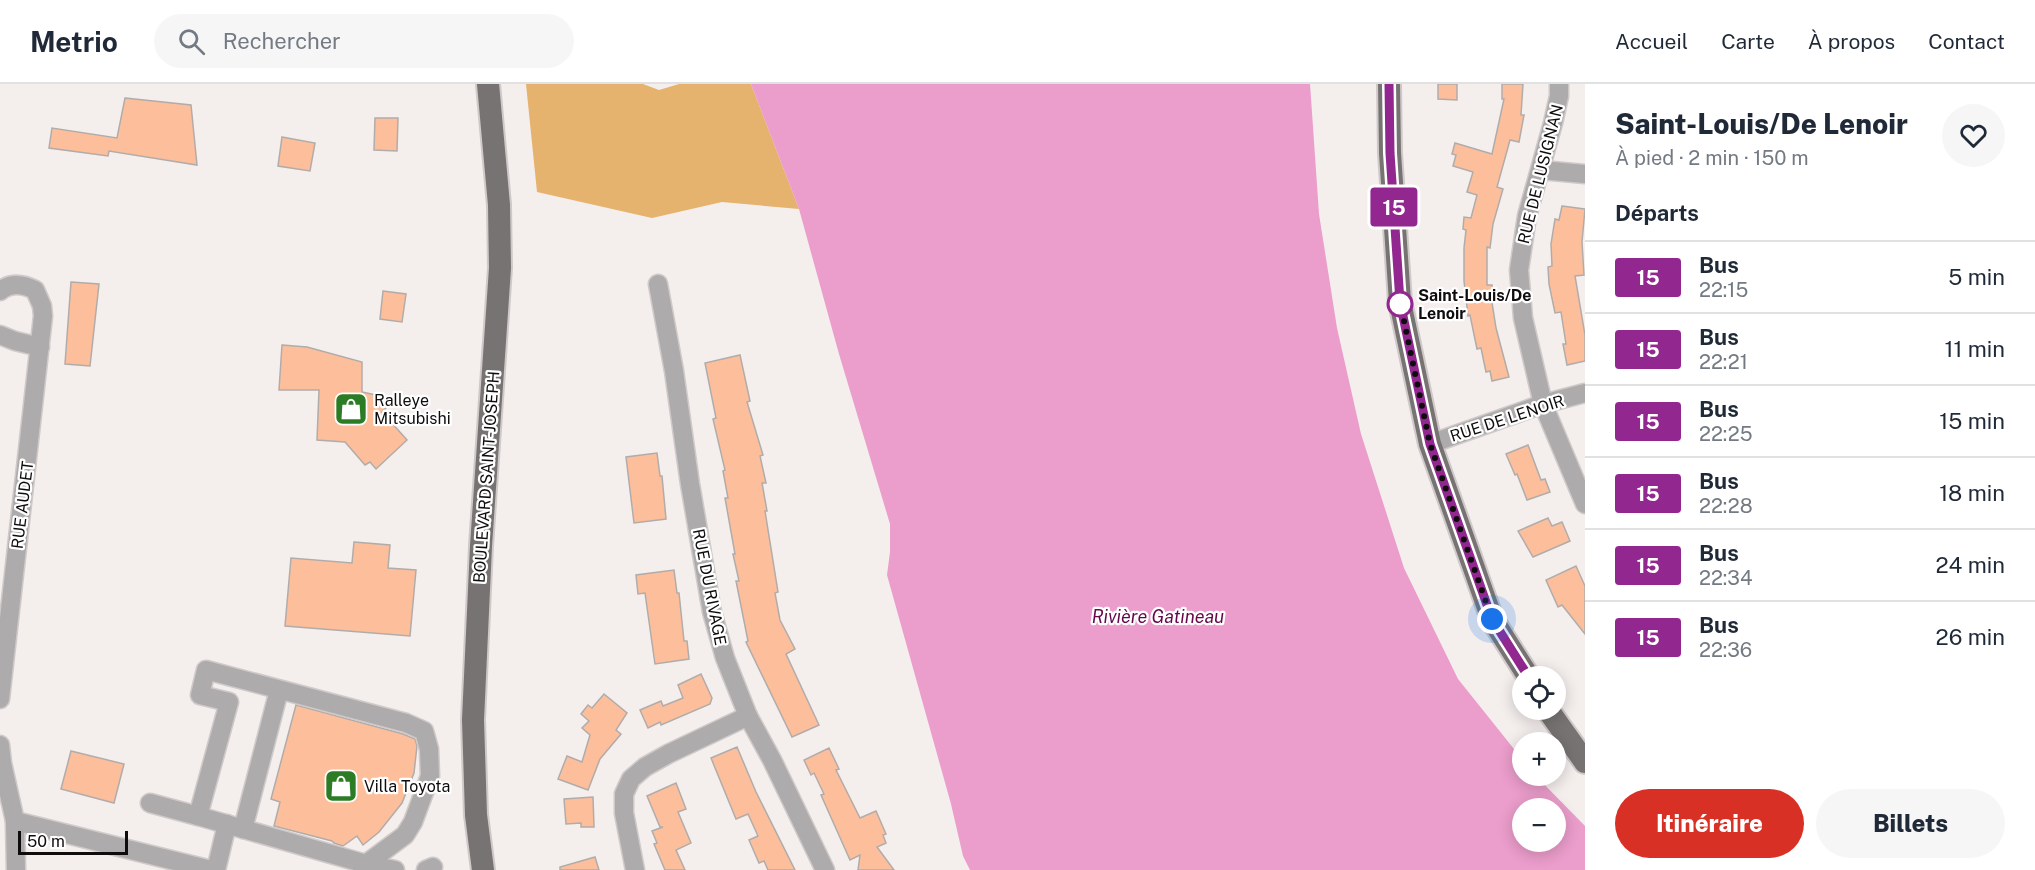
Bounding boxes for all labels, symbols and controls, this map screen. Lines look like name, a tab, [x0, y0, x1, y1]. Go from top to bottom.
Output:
search box	[154, 14, 574, 68]
text: Metrio	[30, 25, 118, 58]
icon: search	[175, 25, 208, 58]
text: Rechercher	[223, 28, 341, 54]
text: Accueil	[1615, 29, 1688, 54]
text: Carte	[1721, 29, 1775, 54]
text: À propos	[1808, 29, 1895, 54]
text: Contact	[1928, 29, 2005, 54]
street label: RUE DE LUSIGNAN	[1514, 102, 1567, 246]
button: heart	[1942, 104, 2005, 167]
text: Saint-Louis/De Lenoir	[1615, 107, 1908, 140]
text: À pied · 2 min · 150 m	[1615, 146, 1809, 170]
line badge: 15	[1367, 188, 1421, 226]
text: 15	[1382, 195, 1406, 220]
text: Départs	[1615, 200, 1699, 226]
text: Bus	[1699, 252, 1739, 278]
text: 5 min	[1948, 264, 2005, 290]
text: 15	[1636, 265, 1660, 290]
text: 22:15	[1699, 278, 1748, 302]
place label: Saint-Louis/De Lenoir	[1418, 286, 1532, 323]
marker: Saint-Louis/De Lenoir	[1387, 291, 1413, 317]
text: Bus	[1699, 324, 1739, 350]
text: 11 min	[1944, 336, 2005, 362]
text: 15	[1636, 337, 1660, 362]
text: 22:21	[1699, 350, 1748, 374]
street label: BOULEVARD SAINT-JOSEPH	[470, 370, 503, 584]
shop icon: Ralleye Mitsubishi	[333, 391, 369, 427]
place label: Ralleye Mitsubishi	[374, 391, 451, 428]
street label: RUE DE LENOIR	[1448, 391, 1567, 446]
text: Bus	[1699, 396, 1739, 422]
text: 15 min	[1939, 408, 2005, 434]
text: 15	[1636, 409, 1660, 434]
text: 22:25	[1699, 422, 1752, 446]
street label: RUE AUDET	[8, 460, 37, 550]
text: Bus	[1699, 468, 1739, 494]
text: 18 min	[1939, 480, 2005, 506]
text: 15	[1636, 481, 1660, 506]
text: 22:28	[1699, 494, 1753, 518]
street label: RUE DU RIVAGE	[689, 527, 730, 647]
text: Bus	[1699, 540, 1739, 566]
text: 24 min	[1935, 552, 2005, 578]
text: 15	[1636, 553, 1660, 578]
text: 22:34	[1699, 566, 1753, 590]
your location	[1477, 604, 1507, 634]
water label: Rivière Gatineau	[1092, 606, 1224, 627]
text: Bus	[1699, 612, 1739, 638]
text: 26 min	[1936, 624, 2005, 650]
text: 15	[1636, 625, 1660, 650]
text: 22:36	[1699, 638, 1752, 662]
map controls	[1512, 666, 1566, 852]
button: locate	[1512, 666, 1566, 720]
button: +	[1512, 732, 1566, 786]
shop icon: Villa Toyota	[323, 768, 359, 804]
place label: Villa Toyota	[364, 777, 450, 796]
button: Itinéraire	[1615, 789, 1804, 858]
button: Billets	[1816, 789, 2005, 858]
button: −	[1512, 798, 1566, 852]
scale bar	[18, 828, 128, 856]
text: 50 m	[27, 832, 65, 851]

